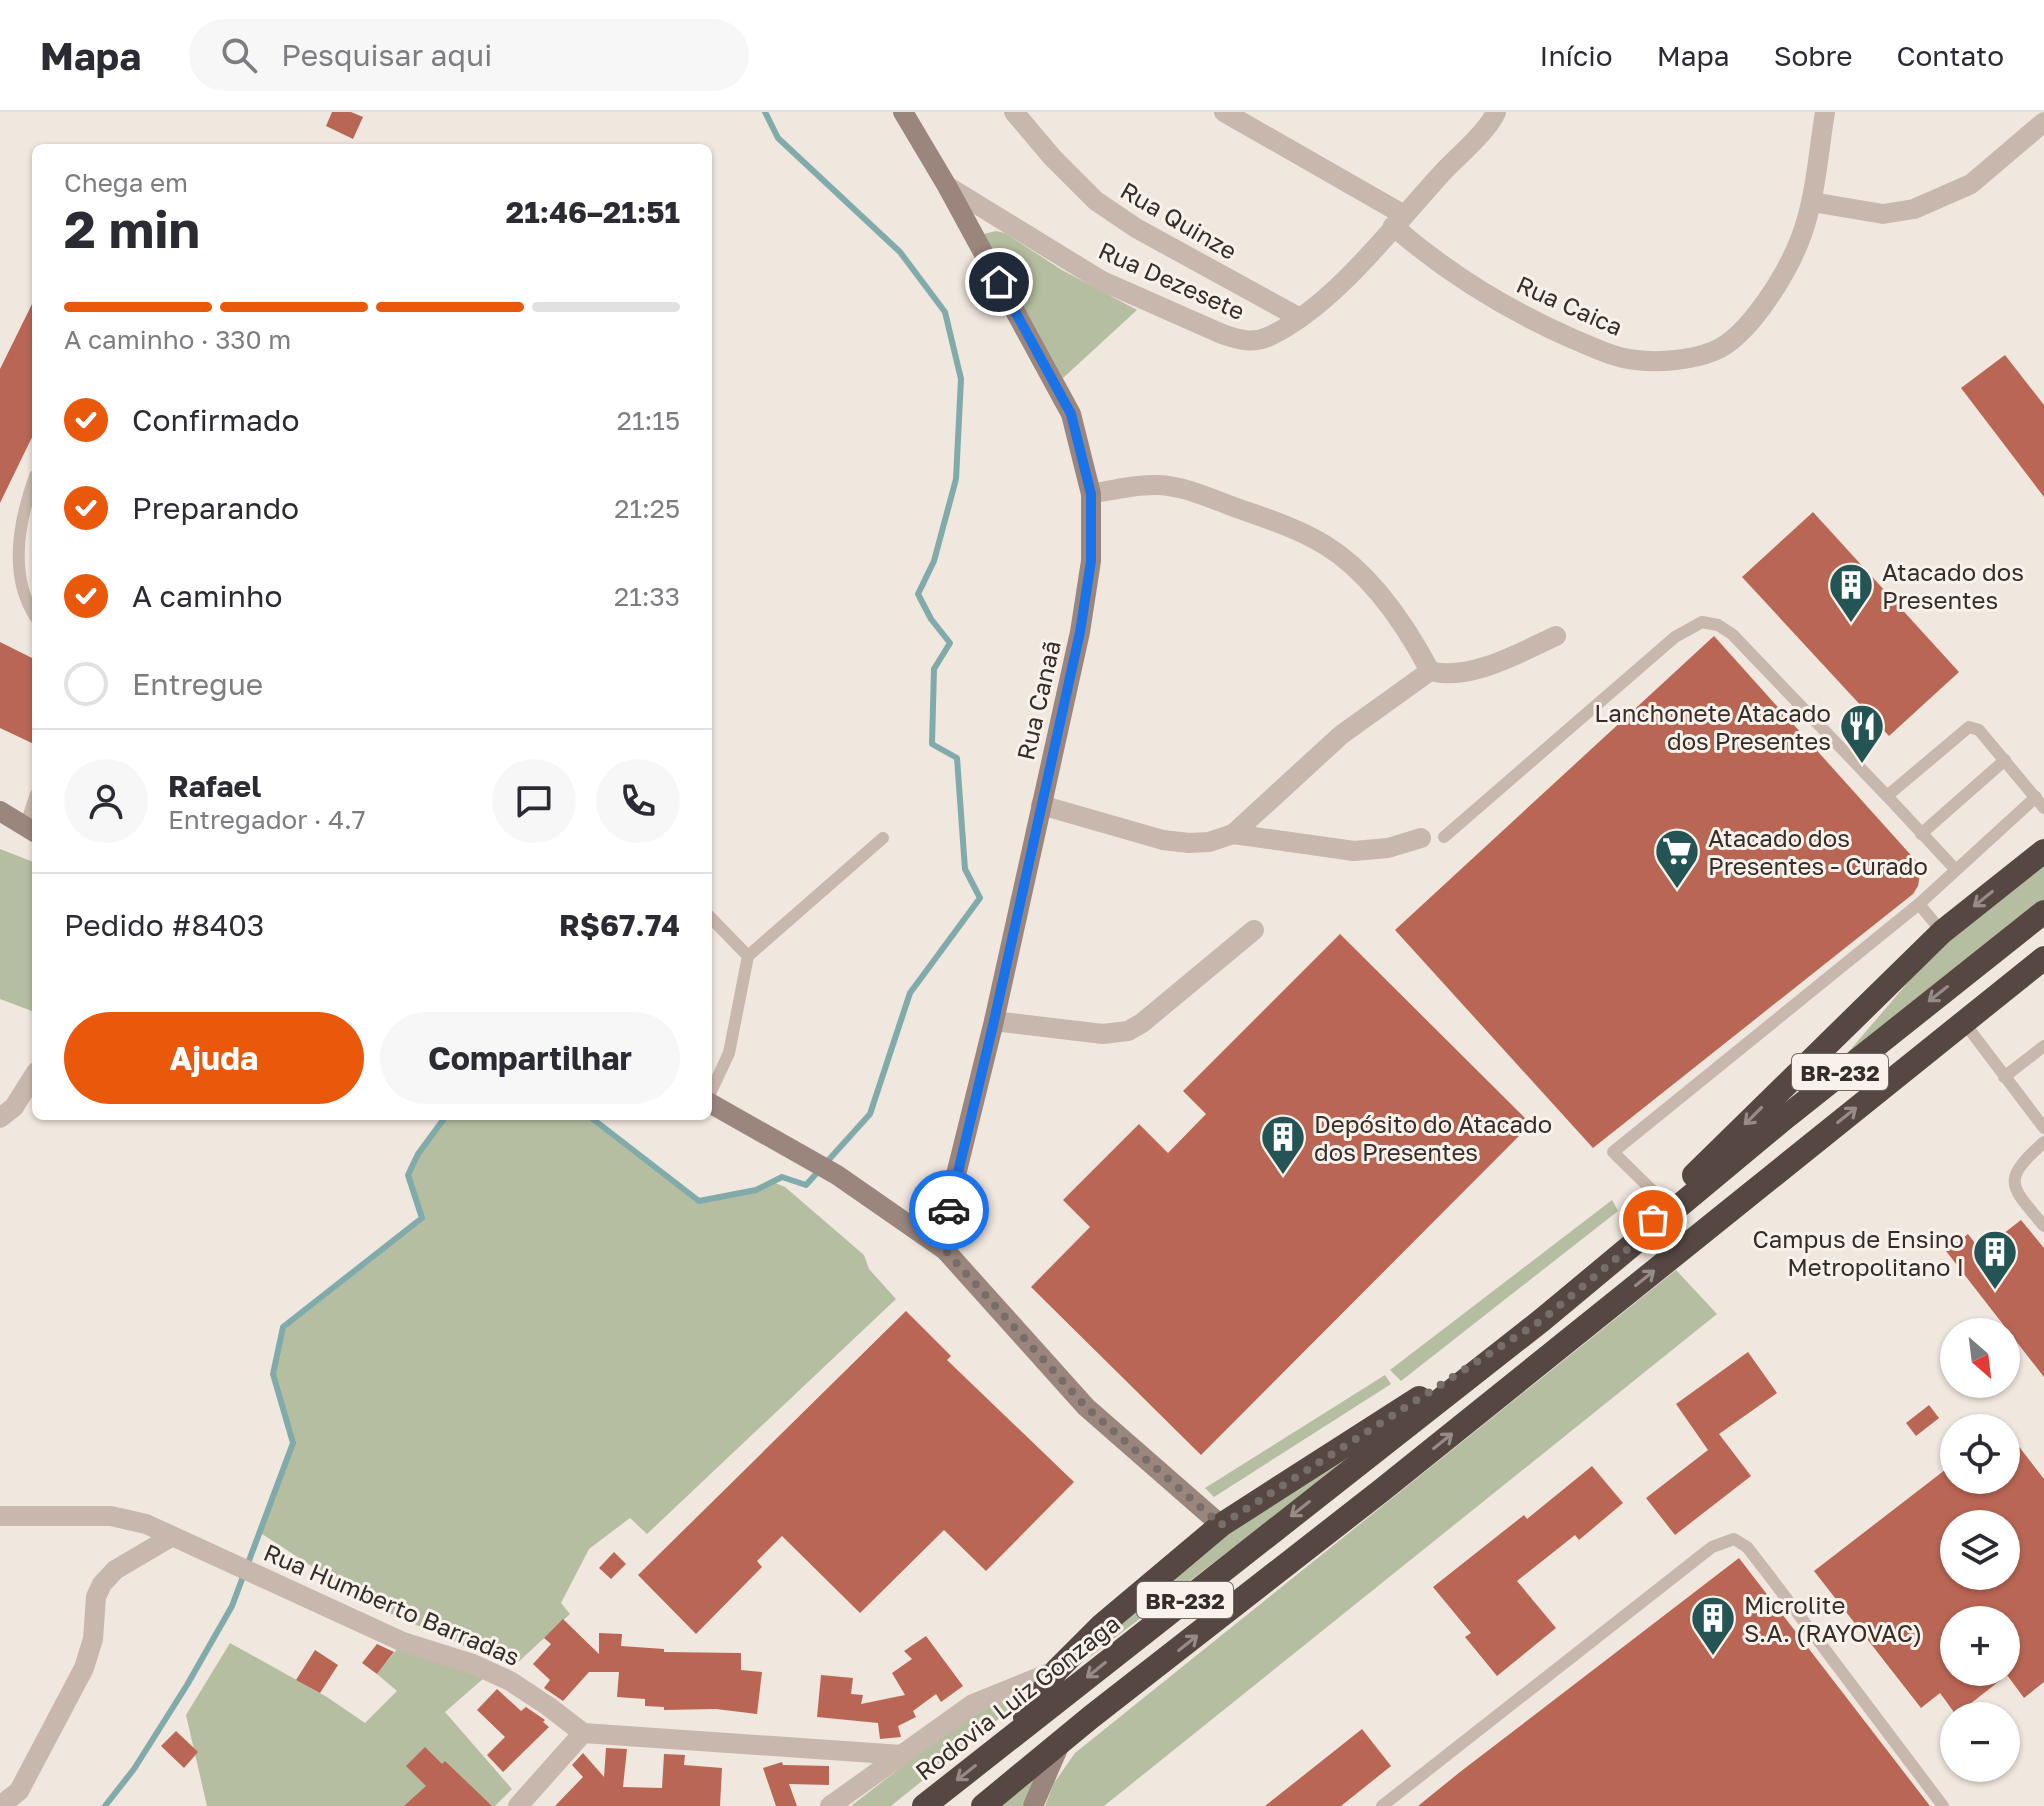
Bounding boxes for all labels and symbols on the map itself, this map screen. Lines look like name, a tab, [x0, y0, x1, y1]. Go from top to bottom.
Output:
street label: Rua Quinze	[1116, 175, 1242, 265]
street label: Rua Dezesete	[1094, 235, 1250, 325]
pin	[965, 248, 1033, 316]
street label: Rua Caica	[1513, 269, 1627, 341]
place label: Atacado dos Presentes	[1882, 557, 2024, 614]
building icon: Atacado dos Presentes	[1827, 561, 1875, 624]
street label: Rua Canaã	[1010, 637, 1066, 763]
place label: Lanchonete Atacado dos Presentes	[1594, 698, 1831, 755]
restaurant icon: Lanchonete Atacado dos Presentes	[1838, 702, 1886, 765]
place label: Atacado dos Presentes - Curado	[1708, 823, 1928, 880]
supermarket icon: Atacado dos Presentes - Curado	[1653, 827, 1701, 890]
one-way arrow	[1973, 890, 1993, 908]
one-way arrow	[1928, 985, 1949, 1002]
road number: BR-232	[1792, 1054, 1888, 1090]
one-way arrow	[1744, 1106, 1763, 1125]
one-way arrow	[1836, 1106, 1857, 1123]
place label: Depósito do Atacado dos Presentes	[1314, 1109, 1552, 1166]
building icon: Depósito do Atacado dos Presentes	[1259, 1113, 1307, 1176]
courier	[909, 1170, 989, 1250]
pin	[1619, 1186, 1687, 1254]
place label: Campus de Ensino Metropolitano I	[1752, 1224, 1964, 1281]
building icon: Campus de Ensino Metropolitano I	[1971, 1228, 2019, 1291]
one-way arrow	[1634, 1269, 1655, 1287]
north arrow	[1940, 1318, 2020, 1398]
one-way arrow	[1432, 1433, 1453, 1450]
one-way arrow	[1290, 1500, 1311, 1518]
street label: Rua Humberto Barradas	[260, 1537, 524, 1671]
road number: BR-232	[1137, 1582, 1233, 1618]
place label: Microlite S.A. (RAYOVAC)	[1744, 1590, 1922, 1647]
building icon: Microlite S.A. (RAYOVAC)	[1689, 1594, 1737, 1657]
street label: Rodovia Luiz Gonzaga	[909, 1608, 1125, 1786]
one-way arrow	[1177, 1634, 1197, 1652]
one-way arrow	[1086, 1662, 1107, 1679]
one-way arrow	[956, 1764, 978, 1781]

